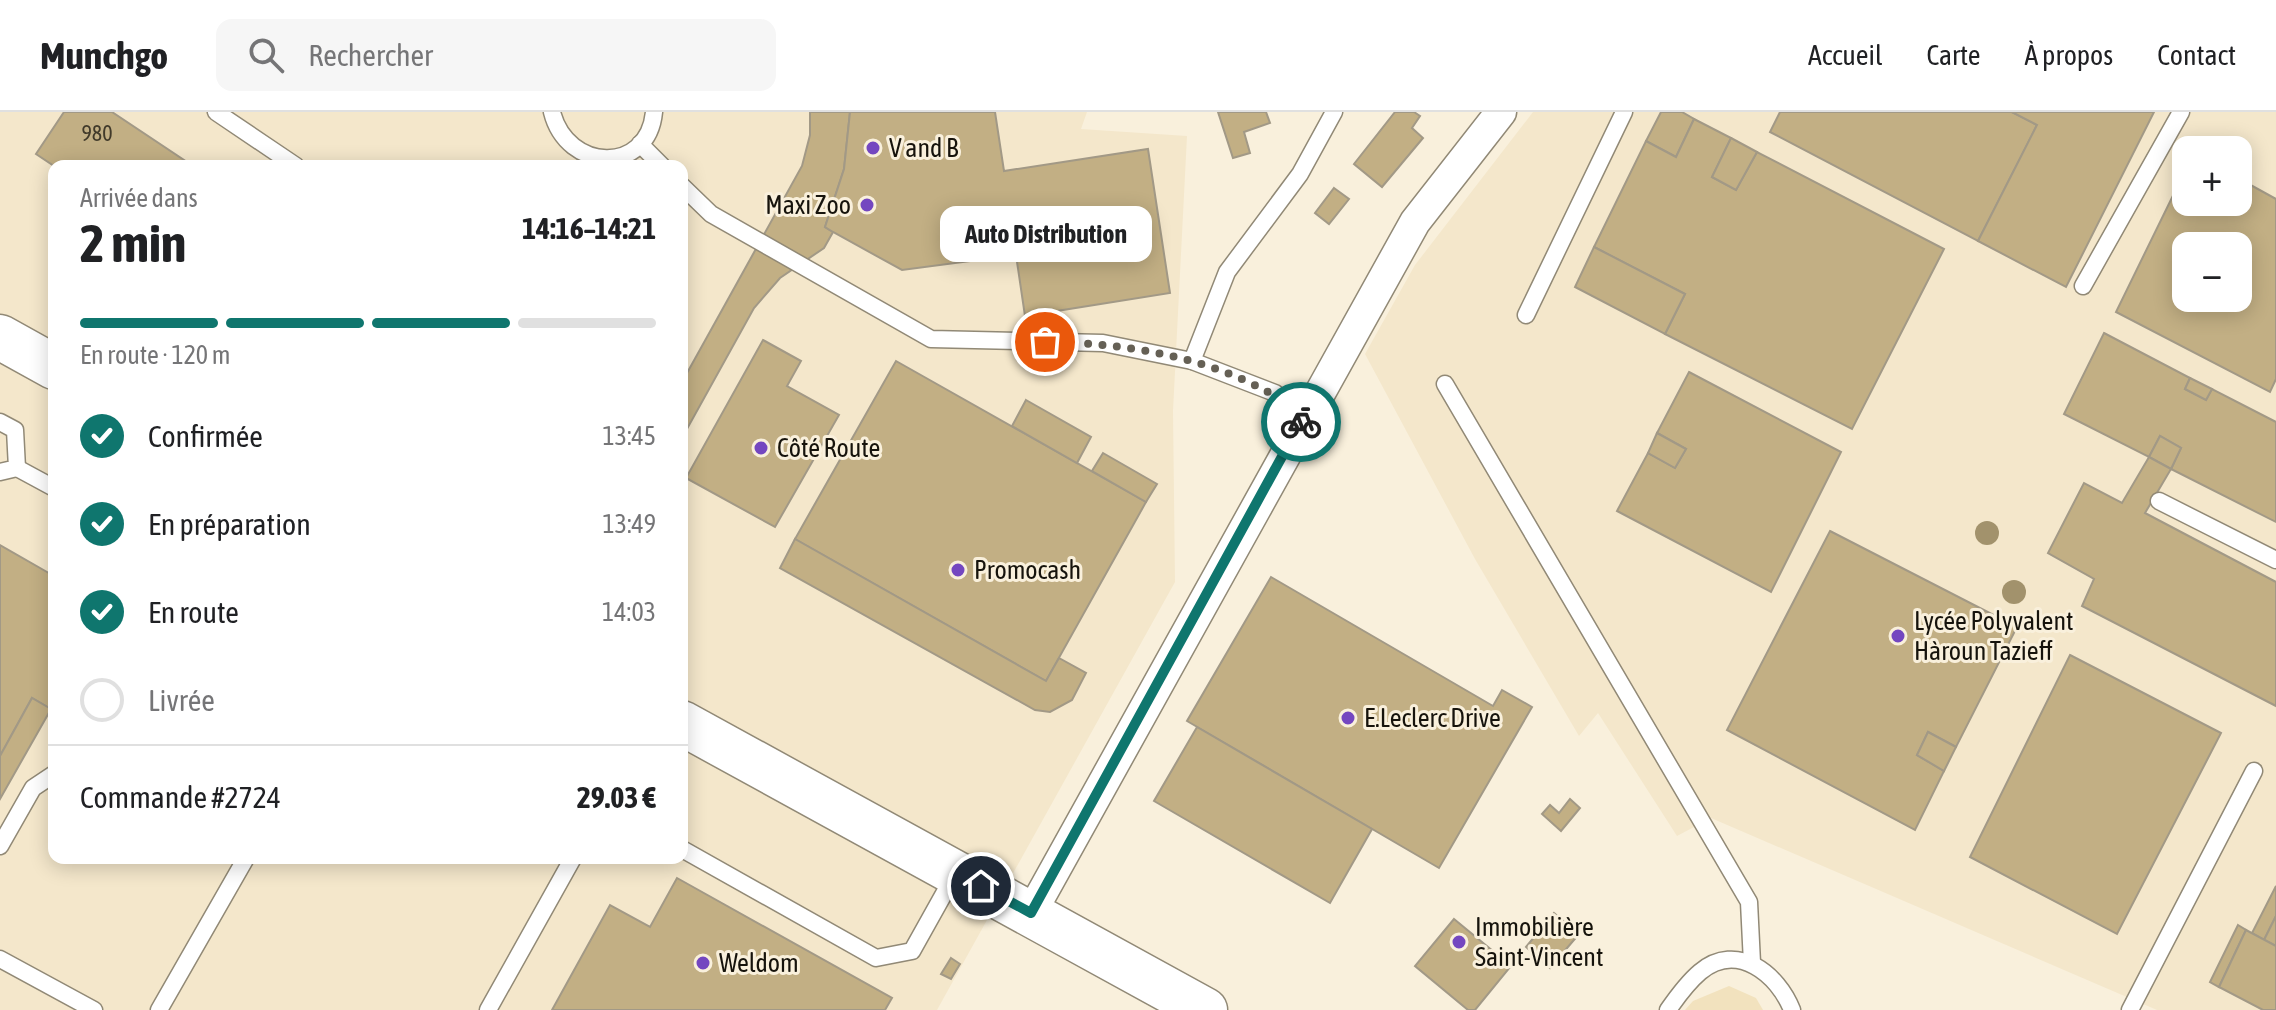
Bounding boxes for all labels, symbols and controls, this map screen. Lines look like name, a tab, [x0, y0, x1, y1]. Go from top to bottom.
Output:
search box	[216, 19, 776, 91]
icon: search	[244, 33, 288, 77]
text: Munchgo	[40, 34, 168, 77]
text: Rechercher	[308, 38, 433, 72]
text: Accueil	[1808, 39, 1882, 71]
text: Carte	[1926, 39, 1981, 71]
text: À propos	[2025, 39, 2113, 71]
text: Contact	[2157, 39, 2236, 71]
house number: 980	[81, 120, 113, 146]
place label: V and B	[889, 133, 959, 163]
map controls	[2172, 136, 2252, 312]
button: +	[2172, 136, 2252, 216]
marker: V and B	[864, 139, 882, 157]
text: Arrivée dans	[80, 183, 198, 213]
place label: Maxi Zoo	[765, 190, 851, 220]
marker: Maxi Zoo	[858, 196, 876, 214]
callout: Auto Distribution	[939, 206, 1151, 262]
text: 14:16–14:21	[522, 211, 656, 245]
text: 2 min	[80, 213, 186, 273]
text: Auto Distribution	[965, 219, 1127, 249]
button: −	[2172, 232, 2252, 312]
pin	[1011, 308, 1079, 376]
icon: bag	[1023, 320, 1067, 364]
text: En route · 120 m	[80, 340, 230, 370]
courier	[1261, 382, 1341, 462]
icon: bike	[1279, 400, 1323, 444]
icon: check	[80, 414, 124, 458]
text: Confirmée	[148, 419, 263, 453]
text: 13:45	[602, 421, 656, 451]
place label: Côté Route	[777, 433, 880, 463]
marker: Côté Route	[752, 439, 770, 457]
icon: check	[80, 502, 124, 546]
text: En préparation	[148, 507, 311, 541]
text: 13:49	[602, 509, 656, 539]
place label: Promocash	[974, 555, 1081, 585]
marker: Promocash	[949, 561, 967, 579]
icon: check	[80, 590, 124, 634]
text: En route	[148, 595, 239, 629]
text: 14:03	[602, 597, 656, 627]
place label: Lycée Polyvalent Hàroun Tazieff	[1914, 606, 2074, 666]
marker: Lycée Polyvalent Hàroun Tazieff	[1889, 627, 1907, 645]
text: Livrée	[148, 683, 215, 717]
place label: E.Leclerc Drive	[1364, 703, 1501, 733]
marker: E.Leclerc Drive	[1339, 709, 1357, 727]
text: Commande #2724	[80, 780, 281, 814]
text: 29.03 €	[577, 780, 656, 814]
pin	[947, 852, 1015, 920]
icon: home	[959, 864, 1003, 908]
place label: Immobilière Saint-Vincent	[1475, 912, 1603, 972]
marker: Immobilière Saint-Vincent	[1450, 933, 1468, 951]
place label: Weldom	[719, 948, 799, 978]
marker: Weldom	[694, 954, 712, 972]

